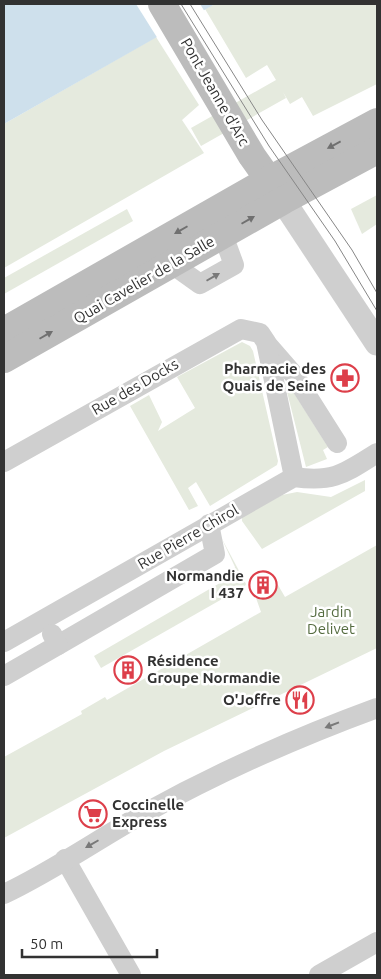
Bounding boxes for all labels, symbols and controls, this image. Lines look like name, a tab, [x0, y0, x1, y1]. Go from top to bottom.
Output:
street label: Pont Jeanne d'Arc	[178, 35, 253, 149]
one-way arrow	[327, 141, 342, 149]
one-way arrow	[242, 216, 255, 225]
one-way arrow	[174, 226, 188, 234]
street label: Quai Cavelier de la Salle	[70, 232, 217, 327]
one-way arrow	[206, 272, 219, 281]
one-way arrow	[39, 331, 54, 339]
street label: Rue des Docks	[88, 355, 181, 418]
place label: Pharmacie des Quais de Seine	[223, 360, 326, 394]
pharmacy icon: Pharmacie des Quais de Seine	[330, 363, 360, 393]
street label: Rue Pierre Chirol	[134, 501, 241, 572]
place label: Normandie I 437	[166, 567, 244, 601]
building icon: Normandie I 437	[248, 570, 278, 600]
park label: Jardin Delivet	[307, 603, 355, 637]
place label: Résidence Groupe Normandie	[147, 652, 280, 686]
building icon: Résidence Groupe Normandie	[113, 655, 143, 685]
restaurant icon: O'Joffre	[285, 685, 315, 715]
place label: O'Joffre	[223, 691, 281, 708]
one-way arrow	[325, 722, 339, 730]
place label: Coccinelle Express	[112, 796, 184, 830]
supermarket icon: Coccinelle Express	[78, 799, 108, 829]
one-way arrow	[86, 839, 99, 848]
scale bar	[22, 926, 158, 958]
text: 50 m	[30, 935, 63, 952]

